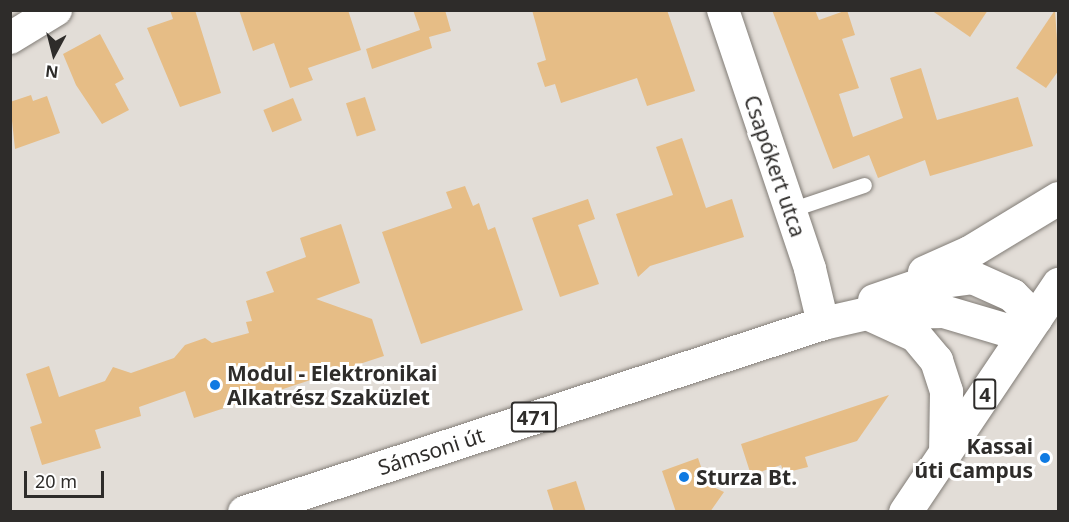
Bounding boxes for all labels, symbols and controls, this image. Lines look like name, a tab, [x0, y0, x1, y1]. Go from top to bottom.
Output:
north arrow	[24, 24, 84, 84]
text: N	[44, 60, 60, 84]
street label: Csapókert utca	[739, 92, 811, 240]
place label: Modul - Elektronikai Alkatrész Szaküzlet	[227, 360, 437, 410]
road number: 4	[973, 377, 997, 411]
marker: Modul - Elektronikai Alkatrész Szaküzlet	[208, 378, 222, 392]
road number: 471	[510, 400, 558, 434]
street label: Sámsoni út	[375, 422, 487, 480]
place label: Kassai úti Campus	[914, 433, 1033, 483]
marker: Kassai úti Campus	[1038, 451, 1052, 465]
scale bar	[27, 459, 106, 497]
place label: Sturza Bt.	[696, 464, 797, 490]
text: 20 m	[35, 469, 77, 493]
marker: Sturza Bt.	[677, 470, 691, 484]

